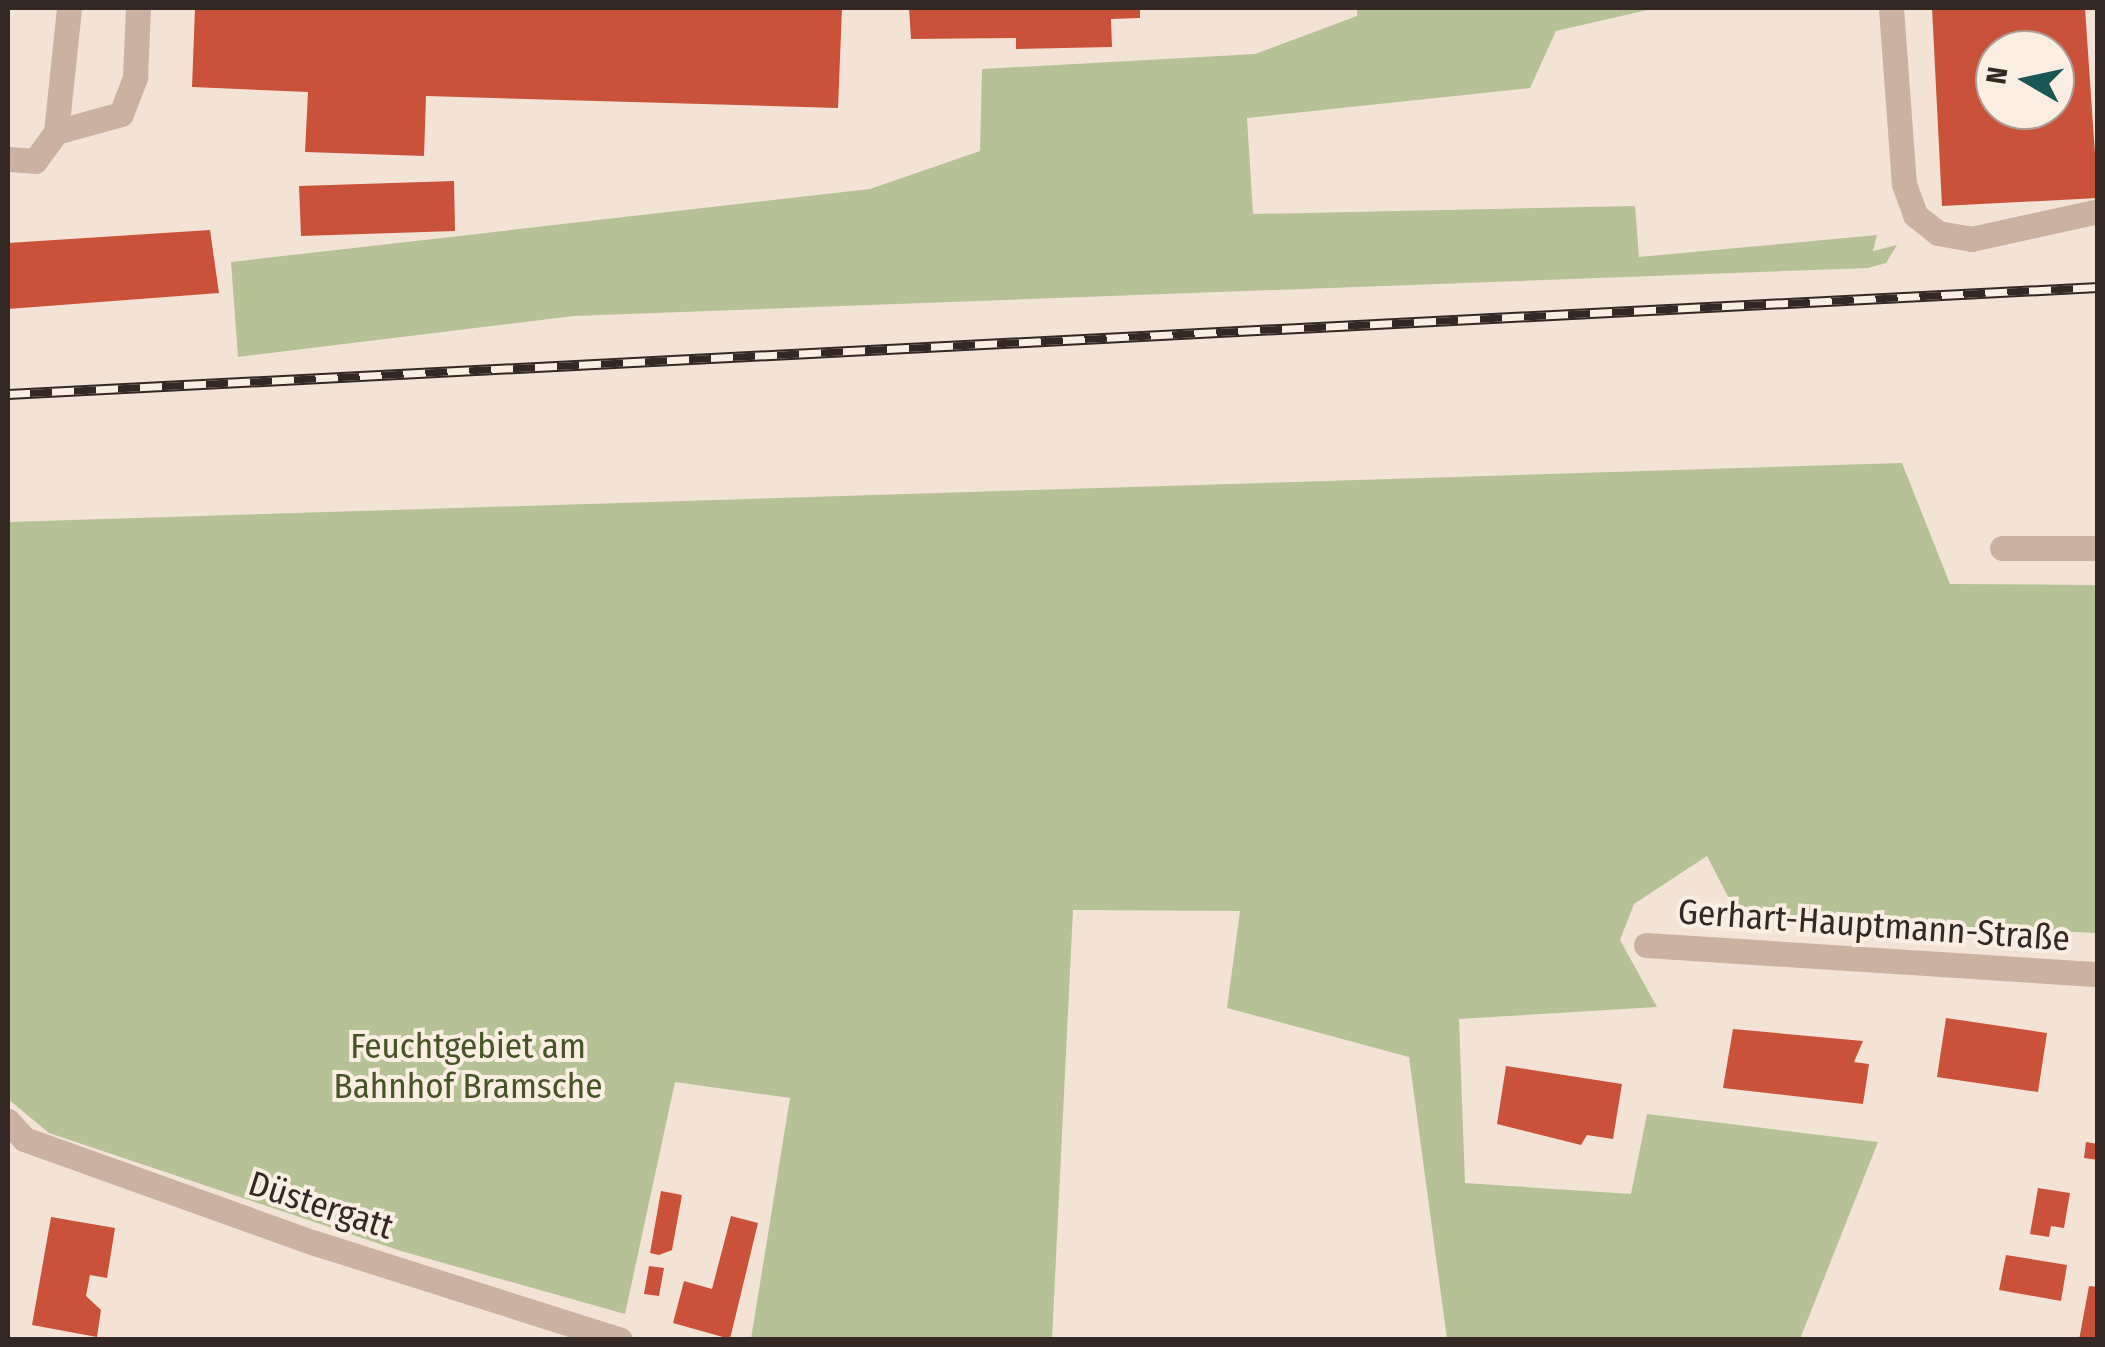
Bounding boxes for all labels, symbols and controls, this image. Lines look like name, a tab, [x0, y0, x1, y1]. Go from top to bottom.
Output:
north arrow	[1975, 30, 2075, 130]
text: N	[1979, 65, 2014, 86]
street label: Gerhart-Hauptmann-Straße	[1677, 890, 2071, 960]
park label: Feuchtgebiet am Bahnhof Bramsche	[334, 1025, 602, 1107]
street label: Düstergatt	[243, 1162, 399, 1248]

